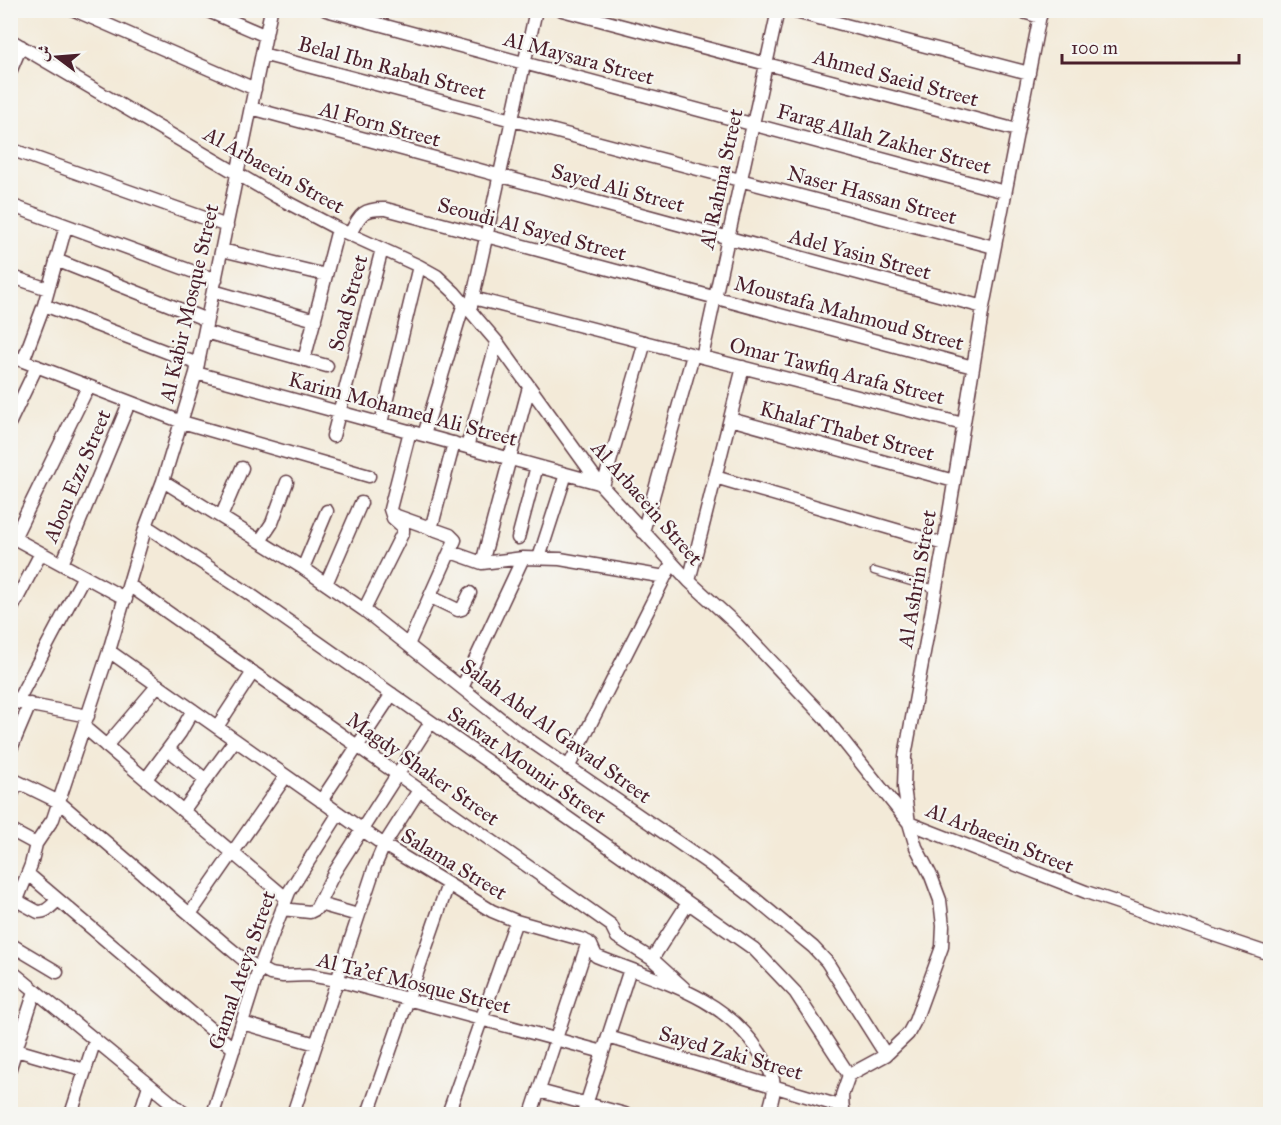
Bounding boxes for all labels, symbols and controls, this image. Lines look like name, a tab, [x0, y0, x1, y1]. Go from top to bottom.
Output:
street label: Al Maysara Street	[500, 25, 657, 91]
north arrow	[27, 27, 87, 87]
scale bar	[1062, 27, 1239, 65]
street label: Belal Ibn Rabah Street	[295, 30, 489, 106]
text: 100 m	[1071, 37, 1118, 59]
text: ش	[32, 43, 54, 63]
street label: Ahmed Saeid Street	[810, 43, 982, 113]
street label: Al Forn Street	[316, 95, 444, 153]
street label: Farag Allah Zakher Street	[774, 98, 994, 180]
street label: Al Rahma Street	[693, 106, 749, 253]
street label: Al Arbaeein Street	[198, 120, 349, 220]
street label: Sayed Ali Street	[549, 158, 688, 218]
street label: Naser Hassan Street	[784, 160, 960, 230]
street label: Seoudi Al Sayed Street	[435, 191, 630, 267]
street label: Al Kabir Mosque Street	[153, 201, 225, 406]
street label: Adel Yasin Street	[785, 222, 934, 286]
street label: Soad Street	[323, 251, 374, 354]
street label: Moustafa Mahmoud Street	[731, 270, 967, 356]
street label: Omar Tawfiq Arafa Street	[727, 332, 948, 410]
street label: Karim Mohamed Ali Street	[286, 366, 521, 452]
street label: Khalaf Thabet Street	[757, 395, 938, 467]
street label: Abou Ezz Street	[37, 405, 117, 547]
street label: Al Arbaeein Street	[585, 435, 709, 571]
street label: Al Ashrin Street	[892, 507, 942, 651]
street label: Salah Abd Al Gawad Street	[456, 653, 657, 809]
street label: Safwat Mounir Street	[443, 701, 612, 830]
street label: Magdy Shaker Street	[342, 707, 505, 832]
street label: Al Arbaeein Street	[922, 796, 1078, 880]
street label: Salama Street	[396, 822, 512, 906]
street label: Gamal Ateya Street	[203, 887, 282, 1053]
street label: Al Ta'ef Mosque Street	[314, 946, 514, 1020]
street label: Sayed Zaki Street	[656, 1020, 806, 1086]

